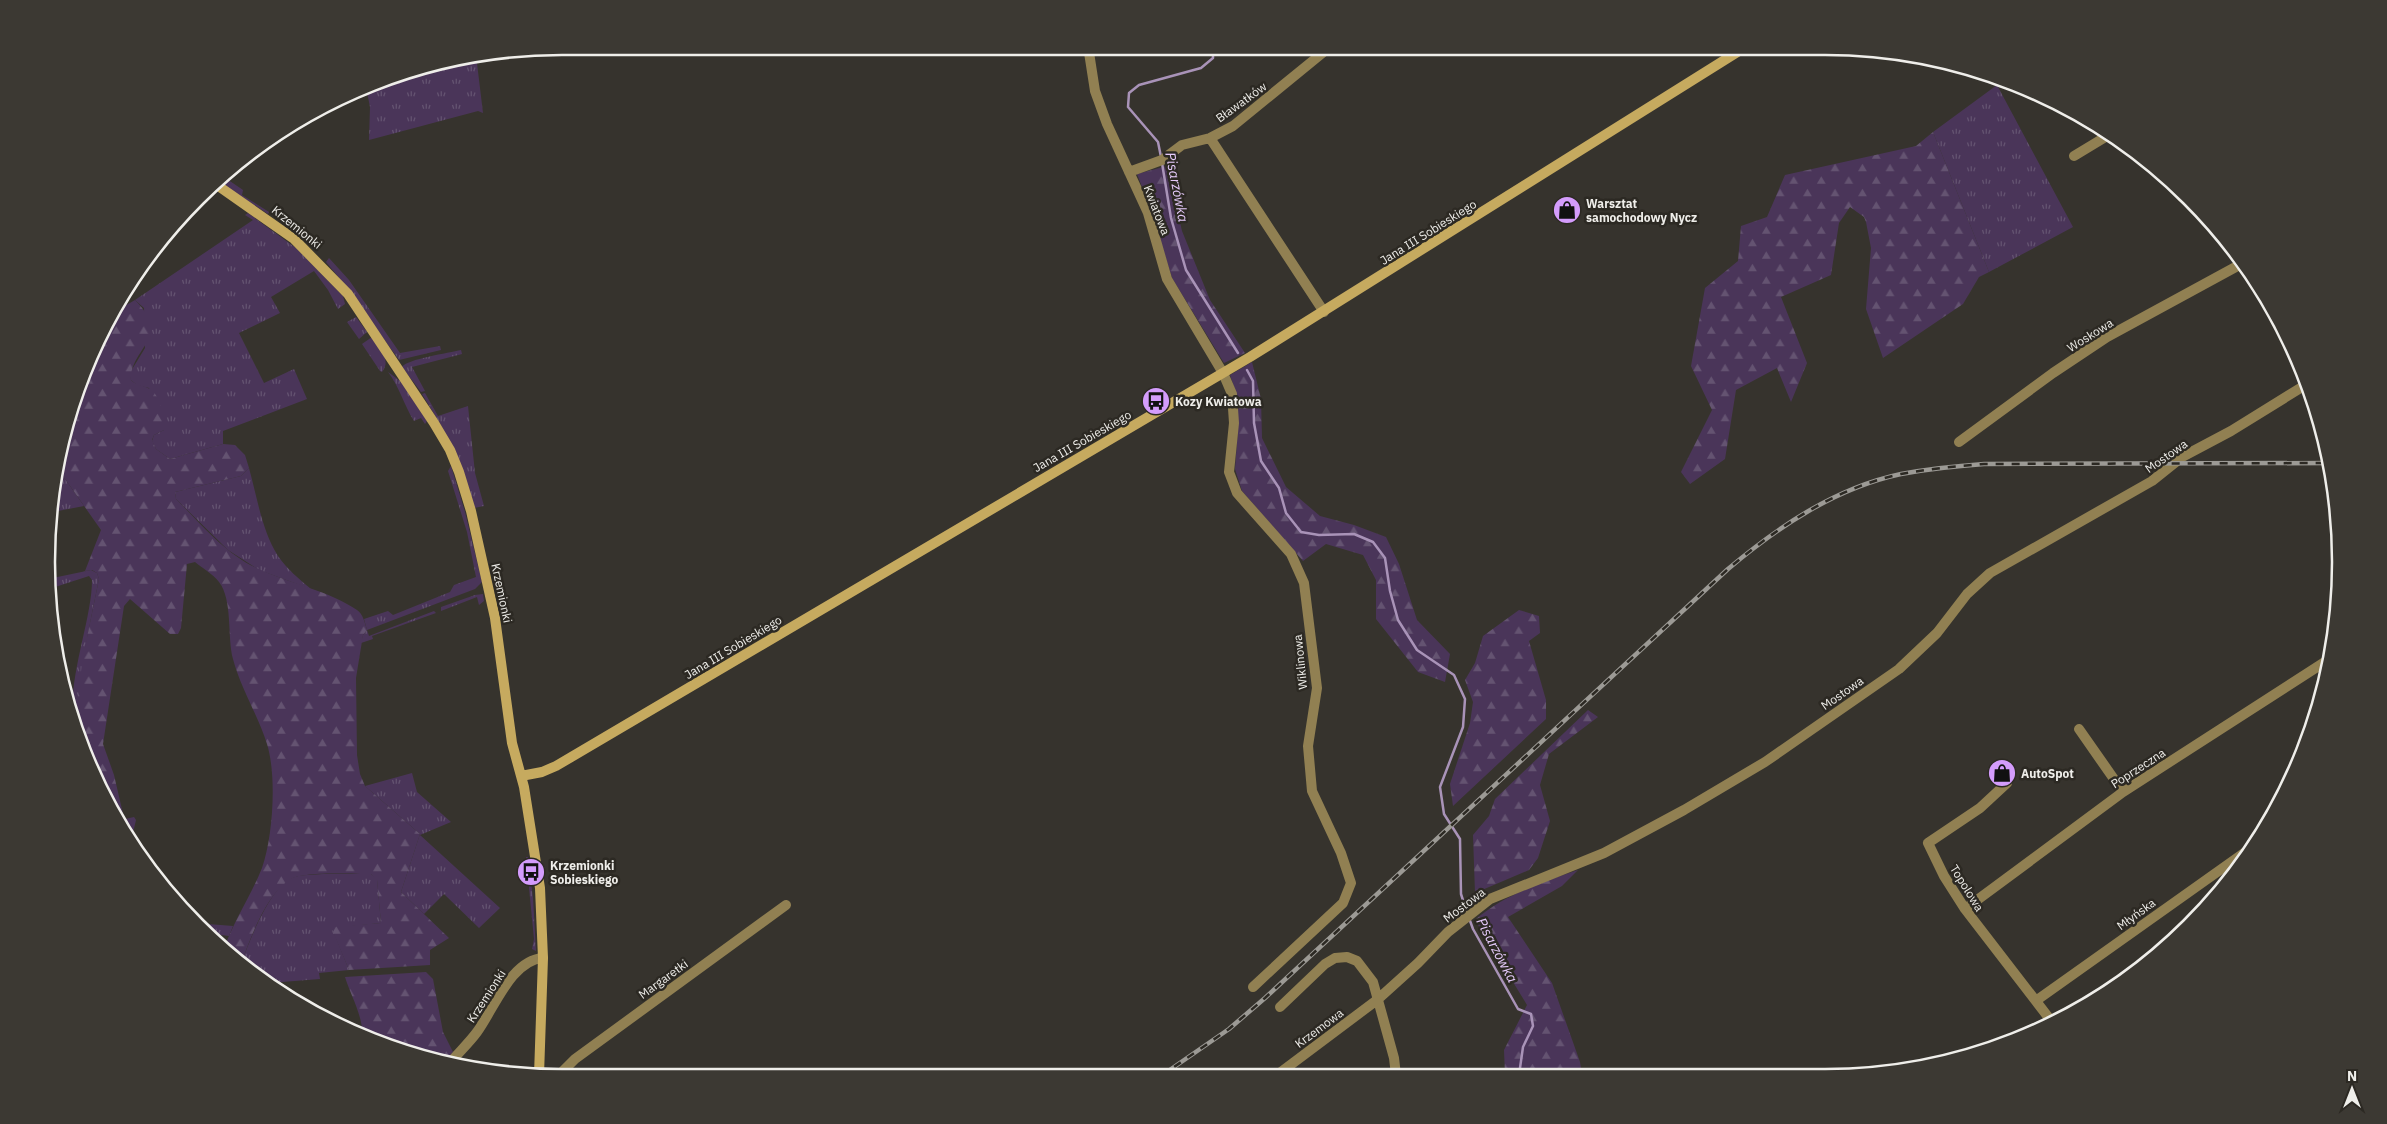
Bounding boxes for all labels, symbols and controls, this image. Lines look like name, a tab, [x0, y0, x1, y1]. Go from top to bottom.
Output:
street label: Bławatków	[1213, 79, 1269, 125]
water label: Pisarzówka	[1161, 151, 1193, 223]
street label: Kwiatowa	[1141, 183, 1174, 238]
shop icon: Warsztat samochodowy Nycz	[1552, 195, 1582, 225]
street label: Jana III Sobieskiego	[1377, 196, 1479, 268]
place label: Warsztat samochodowy Nycz	[1586, 196, 1697, 225]
street label: Krzemionki	[269, 202, 325, 252]
street label: Woskowa	[2064, 315, 2116, 355]
bus stop icon: Kozy Kwiatowa	[1141, 386, 1171, 416]
place label: Kozy Kwiatowa	[1175, 394, 1262, 409]
street label: Jana III Sobieskiego	[1030, 407, 1134, 475]
street label: Mostowa	[2142, 436, 2191, 476]
street label: Krzemionki	[488, 562, 516, 624]
street label: Jana III Sobieskiego	[682, 612, 785, 682]
street label: Wiklinowa	[1290, 633, 1310, 690]
street label: Mostowa	[1818, 673, 1867, 713]
street label: Poprzeczna	[2108, 745, 2169, 791]
shop icon: AutoSpot	[1987, 758, 2017, 788]
place label: AutoSpot	[2021, 766, 2074, 781]
bus stop icon: Krzemionki Sobieskiego	[516, 857, 546, 887]
place label: Krzemionki Sobieskiego	[550, 858, 618, 887]
street label: Topolowa	[1947, 862, 1987, 914]
street label: Mostowa	[1440, 884, 1488, 926]
street label: Młyńska	[2114, 895, 2159, 933]
water label: Pisarzówka	[1472, 914, 1522, 986]
street label: Margaretki	[635, 956, 691, 1002]
street label: Krzemionki	[463, 967, 509, 1025]
street label: Krzemowa	[1292, 1005, 1347, 1051]
north arrow	[2327, 1064, 2377, 1114]
text: N	[2347, 1067, 2357, 1085]

